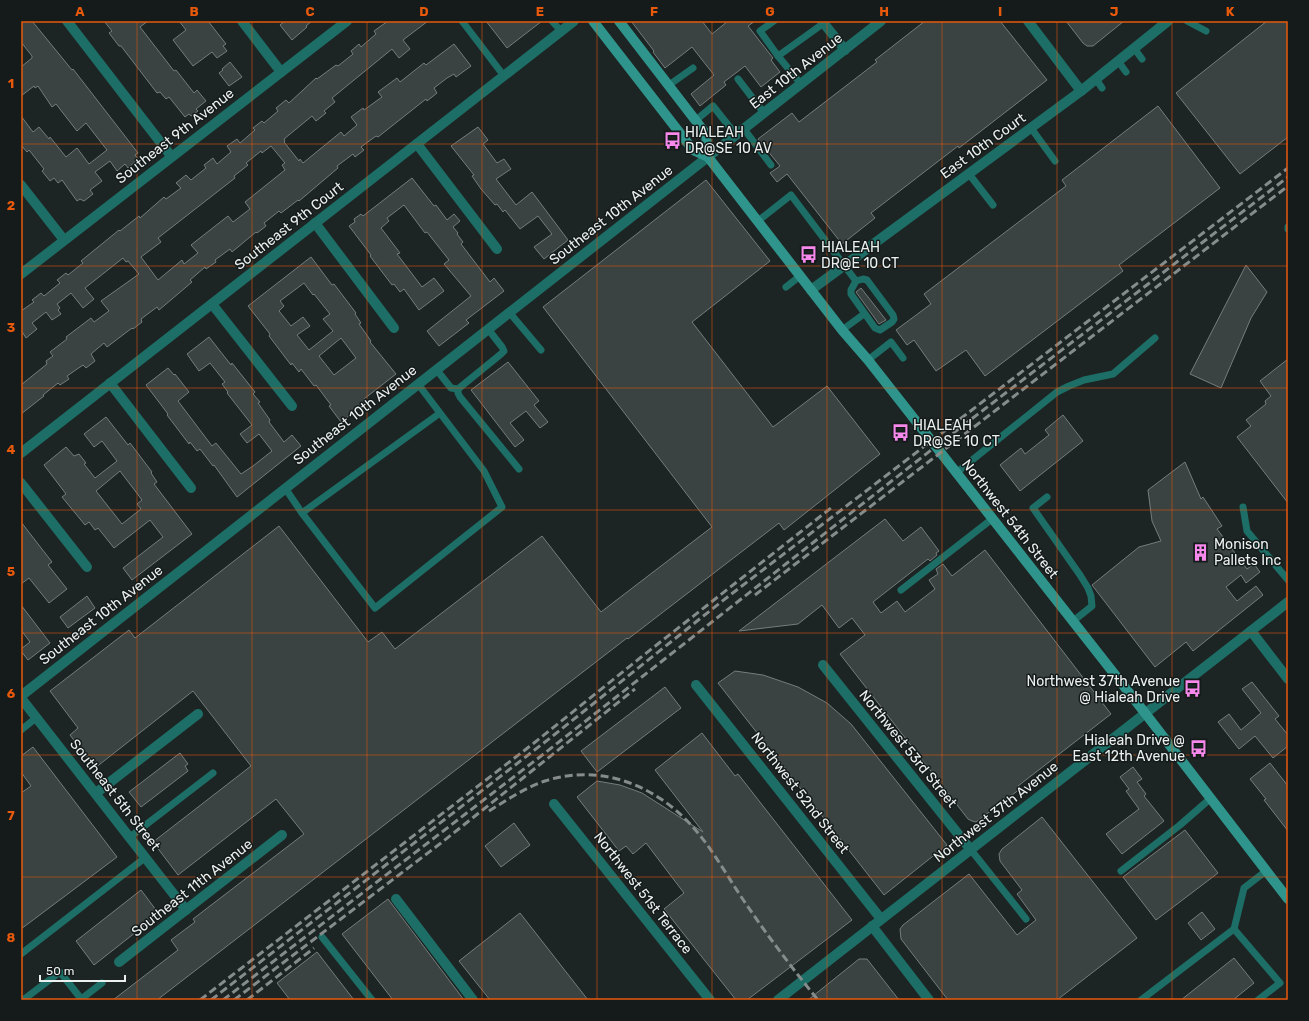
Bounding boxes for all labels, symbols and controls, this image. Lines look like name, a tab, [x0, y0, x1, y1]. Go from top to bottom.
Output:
text: A	[75, 4, 85, 19]
text: B	[189, 4, 199, 19]
text: C	[305, 4, 315, 19]
text: D	[419, 4, 429, 19]
text: E	[536, 4, 544, 19]
text: F	[650, 4, 658, 19]
text: G	[765, 4, 775, 19]
text: H	[879, 4, 889, 19]
text: I	[998, 4, 1002, 19]
text: J	[1110, 4, 1118, 19]
text: K	[1226, 4, 1235, 19]
street label: East 10th Avenue	[746, 29, 846, 113]
text: 1	[8, 76, 14, 91]
street label: Southeast 9th Avenue	[113, 85, 238, 187]
street label: East 10th Court	[937, 109, 1029, 183]
place label: HIALEAH DR@SE 10 AV	[685, 124, 772, 157]
bus stop icon: HIALEAH DR@SE 10 AV	[662, 130, 682, 150]
street label: Southeast 10th Avenue	[546, 161, 676, 268]
street label: Southeast 9th Court	[231, 178, 347, 274]
text: 2	[7, 198, 15, 213]
place label: HIALEAH DR@E 10 CT	[821, 239, 899, 272]
bus stop icon: HIALEAH DR@E 10 CT	[798, 245, 818, 265]
text: 3	[7, 320, 16, 335]
street label: Southeast 10th Avenue	[290, 361, 420, 468]
place label: HIALEAH DR@SE 10 CT	[913, 417, 1000, 450]
bus stop icon: HIALEAH DR@SE 10 CT	[890, 423, 910, 443]
text: 4	[7, 442, 16, 457]
street label: Northwest 54th Street	[958, 456, 1062, 582]
place label: Monison Pallets Inc	[1214, 536, 1282, 569]
building icon: Monison Pallets Inc	[1191, 542, 1211, 562]
street label: Southeast 10th Avenue	[36, 561, 166, 668]
text: 5	[7, 564, 15, 579]
place label: Northwest 37th Avenue @ Hialeah Drive	[1026, 673, 1180, 706]
bus stop icon: Northwest 37th Avenue @ Hialeah Drive	[1183, 679, 1203, 699]
text: 6	[7, 686, 16, 701]
street label: Northwest 53rd Street	[855, 687, 961, 811]
street label: Northwest 52nd Street	[747, 729, 853, 857]
place label: Hialeah Drive @ East 12th Avenue	[1072, 732, 1185, 765]
street label: Southeast 5th Street	[66, 736, 164, 855]
bus stop icon: Hialeah Drive @ East 12th Avenue	[1188, 738, 1208, 758]
street label: Northwest 37th Avenue	[930, 758, 1062, 866]
text: 7	[7, 808, 15, 823]
street label: Northwest 51st Terrace	[590, 829, 696, 957]
street label: Southeast 11th Avenue	[128, 835, 256, 941]
text: 8	[7, 930, 16, 945]
scale bar	[40, 957, 125, 983]
text: 50 m	[46, 964, 74, 978]

